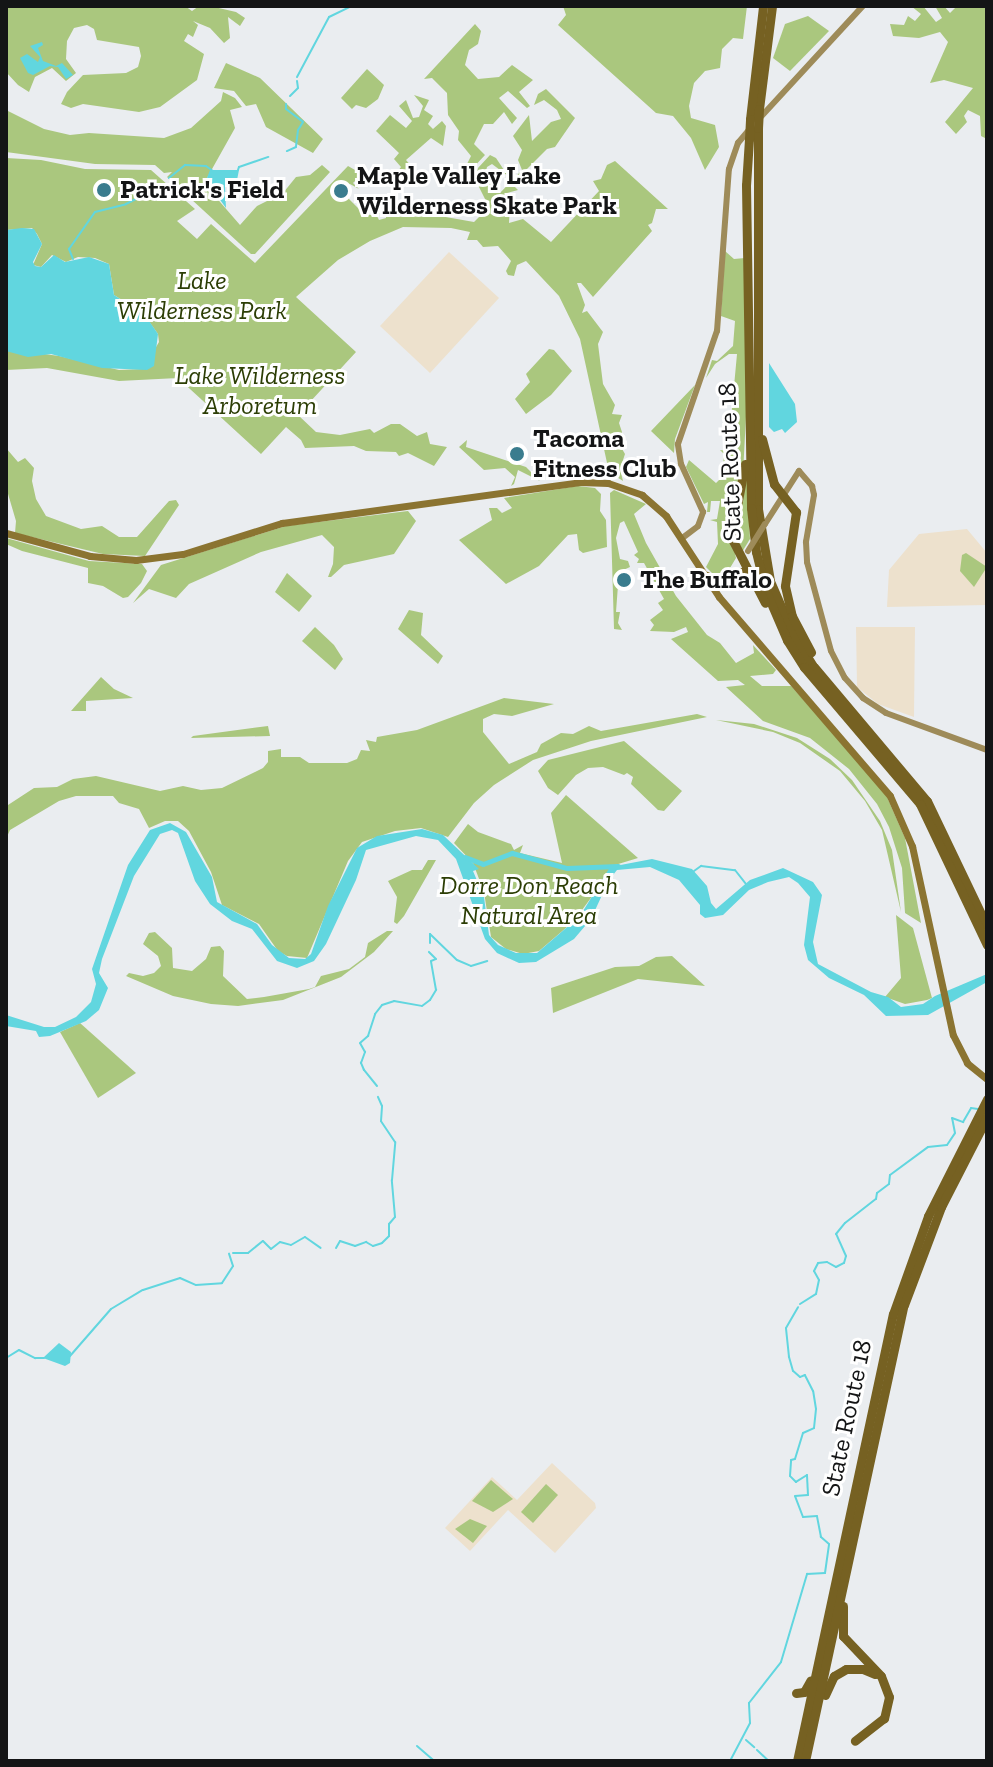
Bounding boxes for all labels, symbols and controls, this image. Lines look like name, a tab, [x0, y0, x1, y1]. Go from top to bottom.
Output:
place label: Maple Valley Lake Wilderness Skate Park	[357, 160, 617, 222]
place label: Patrick's Field	[120, 174, 284, 206]
marker: Patrick's Field	[95, 181, 113, 199]
marker: Maple Valley Lake Wilderness Skate Park	[332, 182, 350, 200]
park label: Lake Wilderness Park	[117, 265, 287, 326]
park label: Lake Wilderness Arboretum	[174, 360, 346, 422]
street label: State Route 18	[712, 382, 748, 542]
place label: Tacoma Fitness Club	[533, 423, 676, 484]
marker: Tacoma Fitness Club	[508, 445, 526, 463]
place label: The Buffalo	[640, 564, 772, 596]
marker: The Buffalo	[615, 571, 633, 589]
park label: Dorre Don Reach Natural Area	[439, 870, 619, 932]
street label: State Route 18	[815, 1337, 879, 1499]

